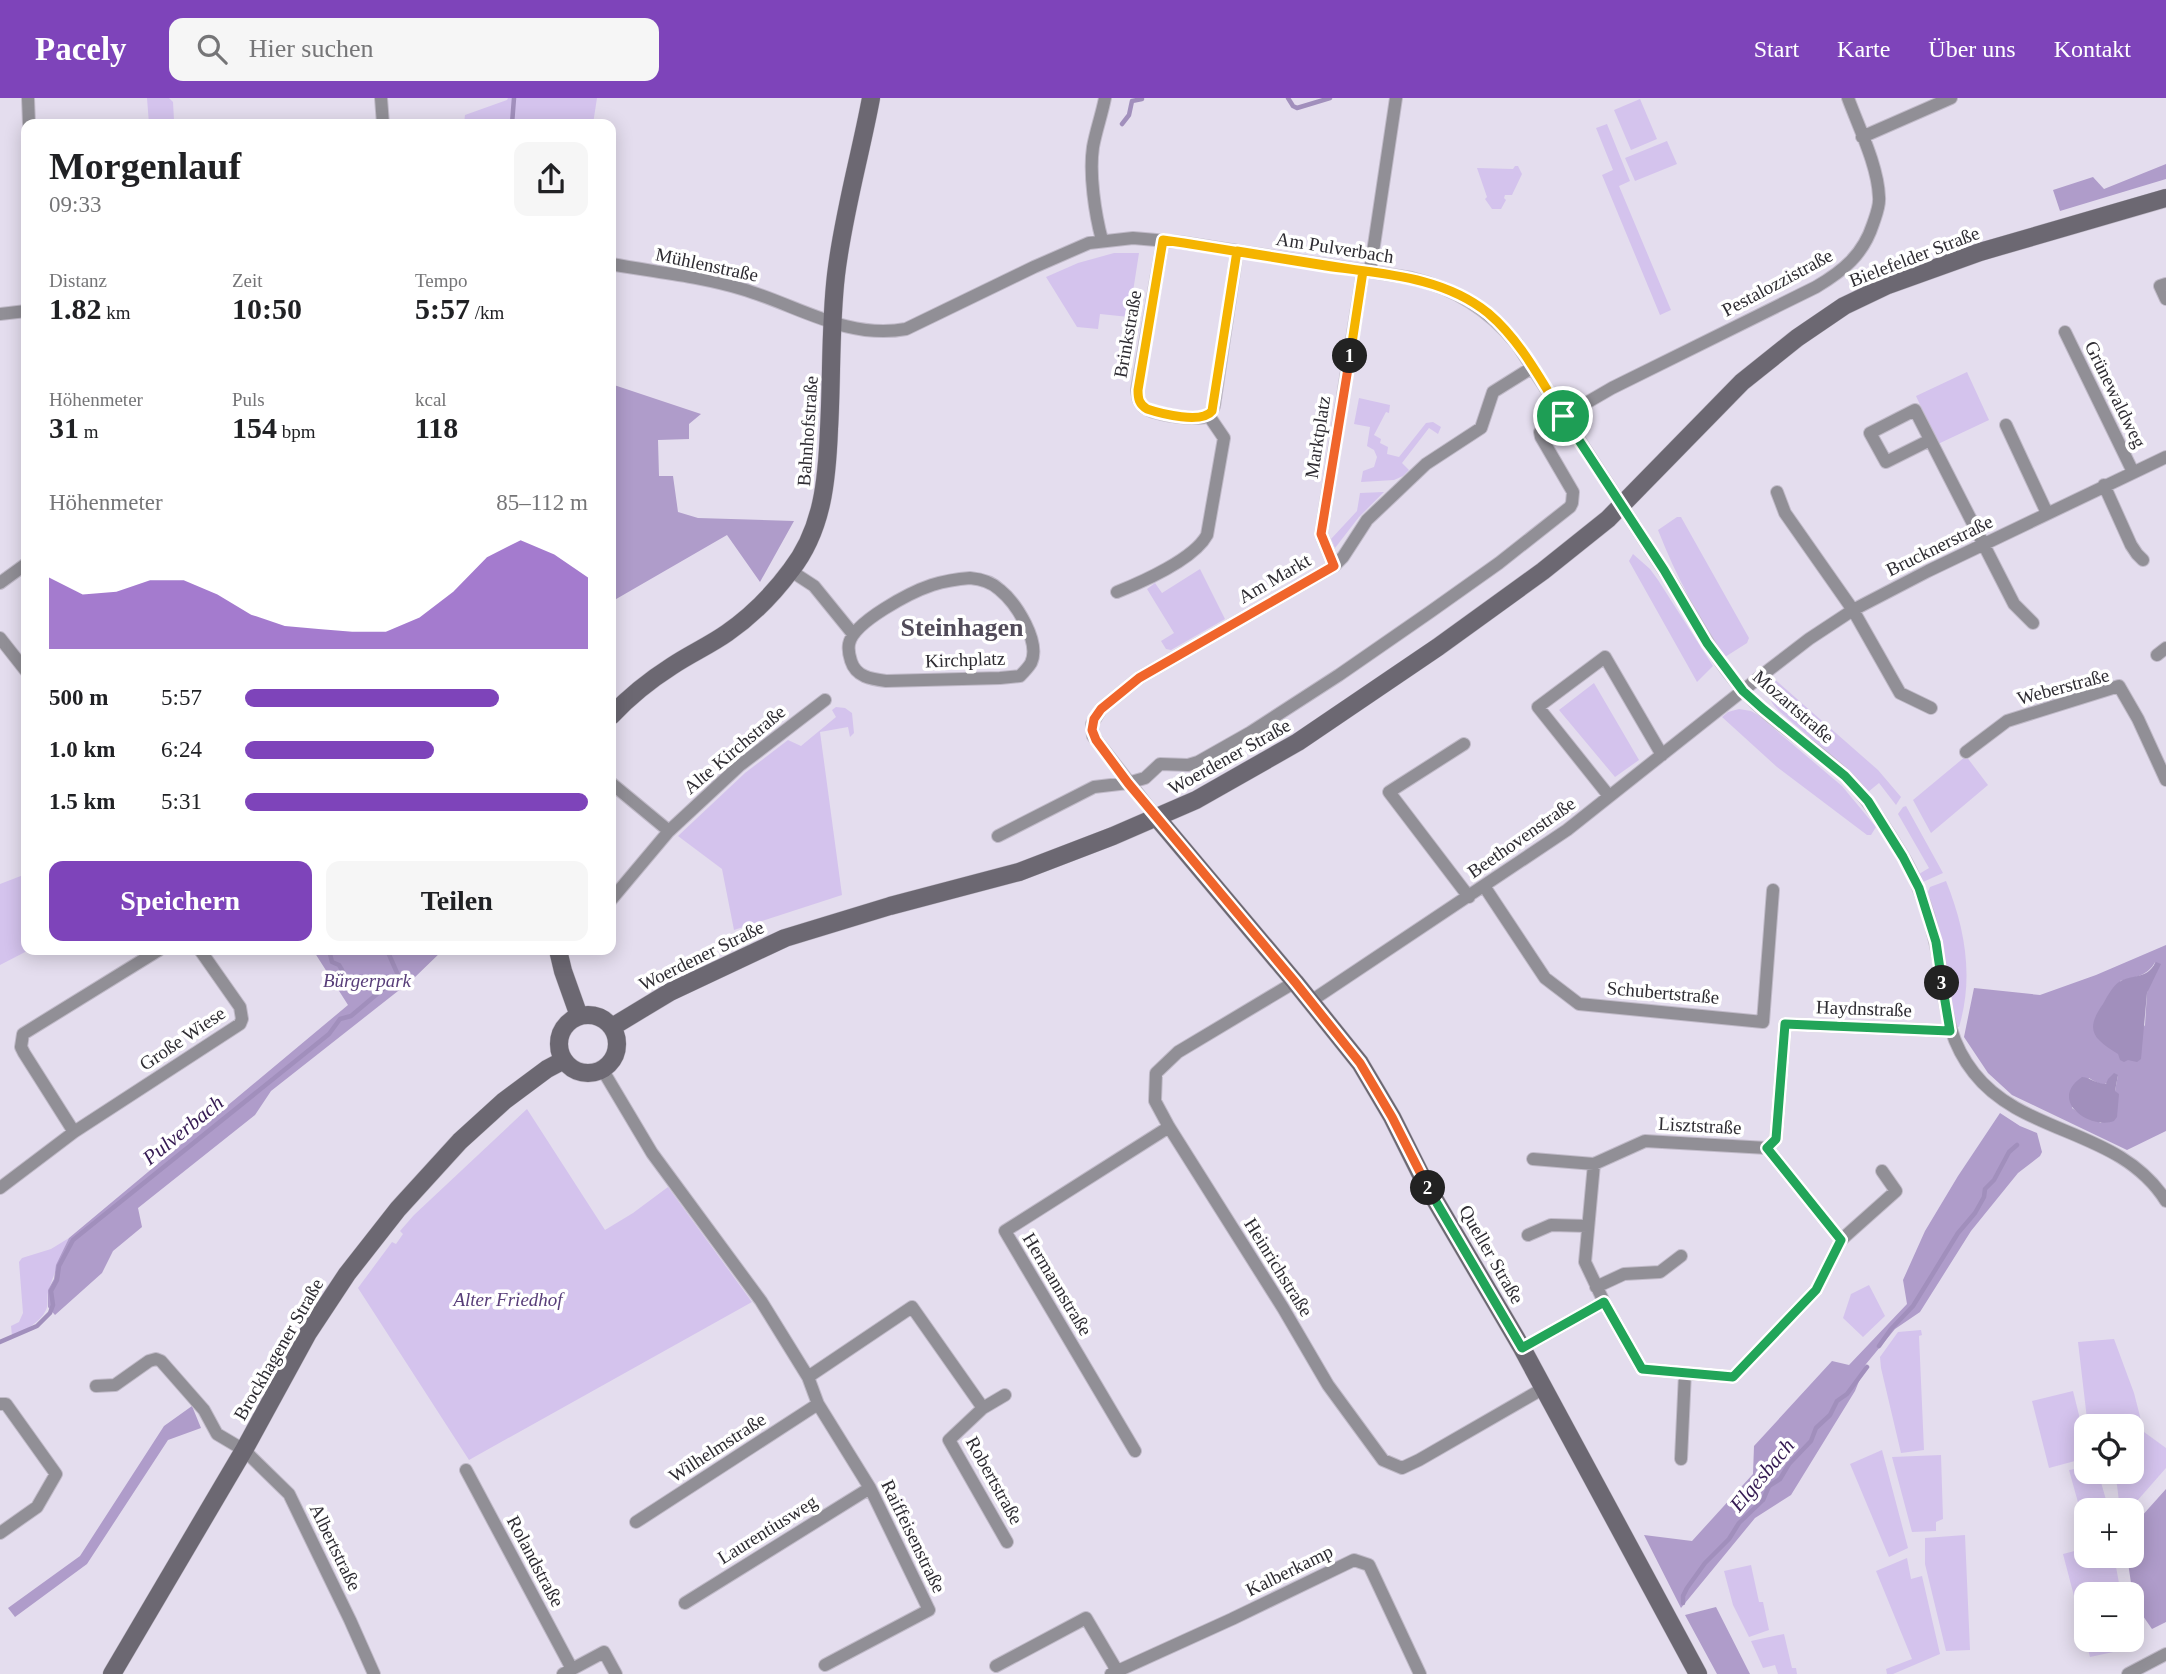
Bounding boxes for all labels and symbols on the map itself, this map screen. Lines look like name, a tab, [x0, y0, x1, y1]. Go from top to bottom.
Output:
street label: Bielefelder Straße	[1846, 222, 1982, 291]
street label: Am Pulverbach	[1275, 228, 1396, 267]
street label: Mühlenstraße	[654, 243, 760, 286]
street label: Pestalozzistraße	[1718, 244, 1836, 320]
street label: Brinkstraße	[1109, 289, 1146, 380]
street label: Grünewaldweg	[2081, 337, 2151, 451]
pin: 1	[1332, 338, 1368, 374]
street label: Bahnhofstraße	[793, 375, 822, 487]
pin	[1533, 386, 1593, 446]
street label: Marktplatz	[1301, 394, 1334, 480]
street label: Brucknerstraße	[1882, 511, 1996, 580]
street label: Am Markt	[1234, 549, 1315, 607]
district label: Steinhagen	[901, 613, 1024, 642]
street label: Kirchplatz	[925, 648, 1005, 671]
street label: Weberstraße	[2015, 664, 2111, 709]
street label: Mozartstraße	[1749, 666, 1838, 747]
street label: Alte Kirchstraße	[679, 701, 789, 798]
street label: Woerdener Straße	[1165, 714, 1294, 799]
street label: Beethovenstraße	[1463, 792, 1579, 882]
street label: Woerdener Straße	[635, 916, 767, 995]
pin: 3	[1924, 966, 1960, 1001]
park label: Bürgerpark	[323, 970, 412, 991]
street label: Schubertstraße	[1606, 977, 1720, 1008]
street label: Haydnstraße	[1816, 996, 1912, 1021]
street label: Große Wiese	[136, 1002, 229, 1075]
water label: Pulverbach	[137, 1090, 228, 1170]
street label: Lisztstraße	[1658, 1113, 1742, 1138]
pin: 2	[1410, 1170, 1446, 1206]
street label: Queller Straße	[1455, 1201, 1528, 1307]
street label: Heinrichstraße	[1240, 1214, 1317, 1320]
street label: Hermannstraße	[1019, 1229, 1096, 1339]
street label: Brockhagener Straße	[229, 1275, 327, 1424]
park label: Alter Friedhof	[451, 1289, 565, 1310]
street label: Wilhelmstraße	[665, 1408, 770, 1486]
street label: Robertstraße	[962, 1433, 1027, 1528]
water label: Elgesbach	[1724, 1434, 1799, 1517]
street label: Raiffeisenstraße	[877, 1476, 950, 1596]
street label: Laurentiusweg	[714, 1490, 821, 1568]
street label: Albertstraße	[306, 1500, 366, 1594]
street label: Rolandstraße	[503, 1512, 568, 1610]
street label: Kalberkamp	[1242, 1540, 1336, 1600]

